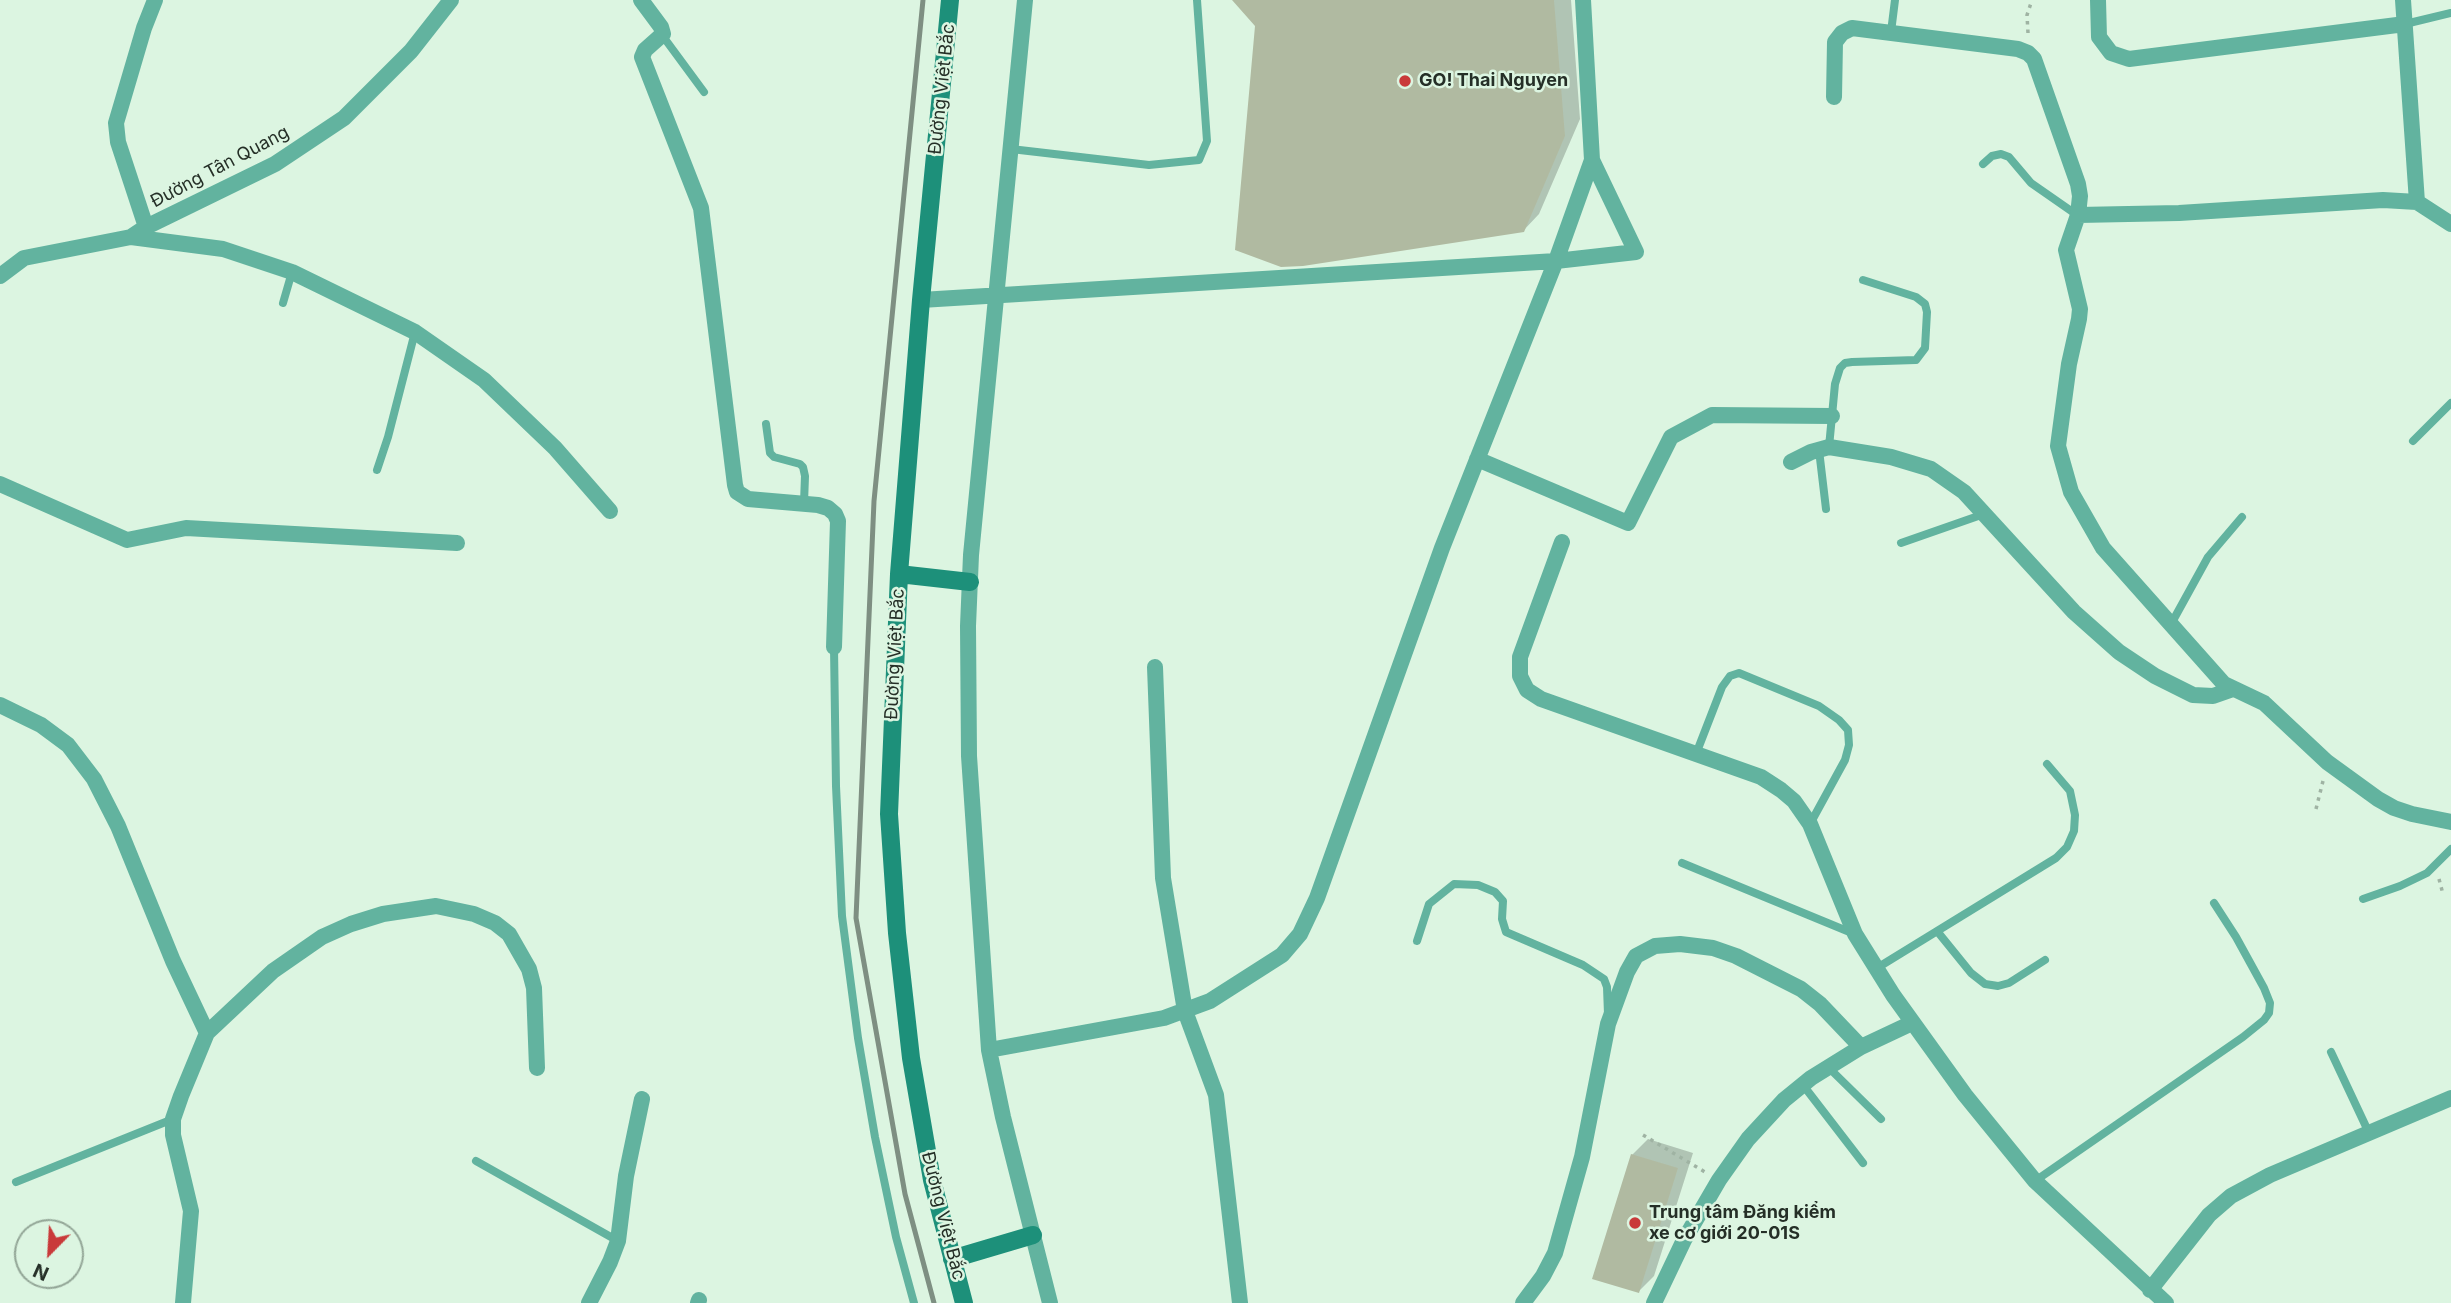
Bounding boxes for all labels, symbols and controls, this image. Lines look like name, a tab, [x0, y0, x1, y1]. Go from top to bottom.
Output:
street label: Đường Việt Bắc	[924, 23, 960, 155]
place label: GO! Thai Nguyen	[1419, 70, 1568, 92]
marker: GO! Thai Nguyen	[1397, 73, 1413, 89]
street label: Đường Tân Quang	[147, 121, 293, 213]
street label: Đường Việt Bắc	[881, 588, 909, 720]
street label: Đường Việt Bắc	[917, 1150, 969, 1282]
place label: Trung tâm Đăng kiểm xe cơ giới 20-01S	[1649, 1202, 1836, 1244]
marker: Trung tâm Đăng kiểm xe cơ giới 20-01S	[1627, 1215, 1643, 1231]
north arrow	[14, 1219, 84, 1289]
text: N	[30, 1258, 52, 1285]

